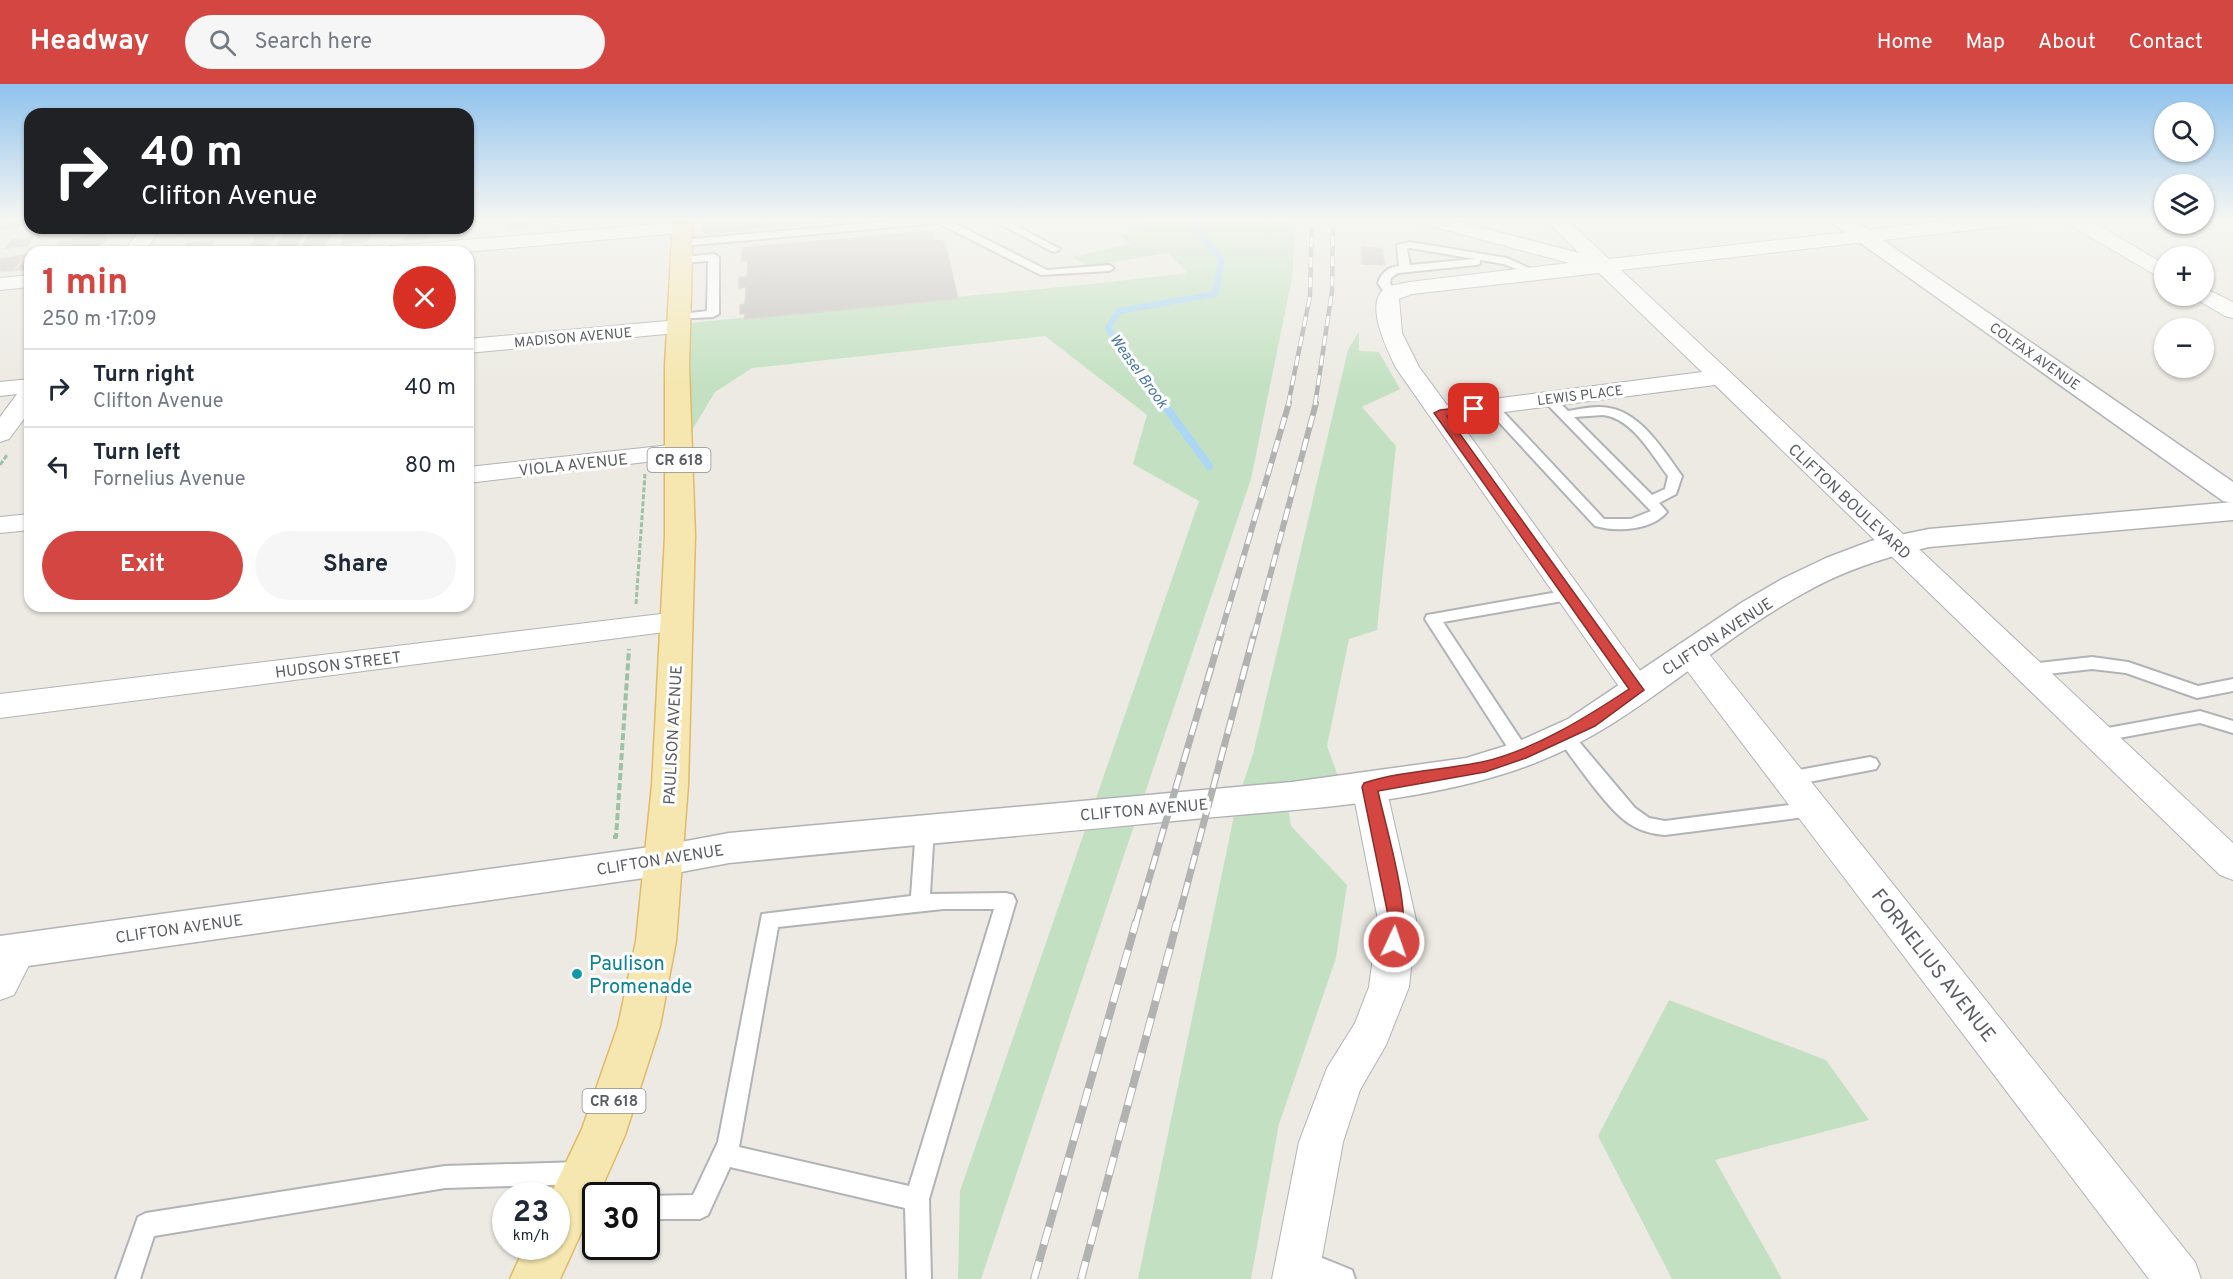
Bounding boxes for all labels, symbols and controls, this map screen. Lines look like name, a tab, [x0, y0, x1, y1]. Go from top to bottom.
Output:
search box	[185, 15, 605, 69]
text: Headway	[30, 24, 149, 60]
icon: search	[206, 26, 239, 59]
text: Search here	[254, 29, 372, 56]
text: Home	[1877, 29, 1933, 56]
text: Map	[1966, 29, 2005, 56]
text: About	[2038, 29, 2096, 56]
text: Contact	[2129, 29, 2203, 56]
map controls	[2154, 102, 2214, 378]
button: search	[2154, 102, 2214, 162]
text: 40 m	[141, 128, 243, 181]
icon: right	[42, 132, 120, 210]
button: layers	[2154, 174, 2214, 234]
text: Clifton Avenue	[141, 180, 317, 214]
button: +	[2154, 246, 2214, 306]
text: 1 min	[42, 261, 128, 307]
button: close	[393, 266, 456, 329]
text: 250 m · 17:09	[42, 307, 157, 333]
button: −	[2154, 318, 2214, 378]
street label: COLFAX AVENUE	[1986, 320, 2083, 395]
street label: MADISON AVENUE	[514, 325, 633, 352]
water label: Weasel Brook	[1105, 331, 1171, 413]
text: Turn right	[93, 362, 195, 389]
icon: right	[42, 372, 75, 405]
text: 40 m	[404, 375, 456, 402]
pin	[1448, 383, 1499, 434]
street label: LEWIS PLACE	[1536, 383, 1624, 410]
text: Clifton Avenue	[93, 389, 224, 415]
icon: arrive	[1457, 392, 1490, 425]
text: Turn left	[93, 440, 181, 467]
street label: CLIFTON BOULEVARD	[1783, 440, 1914, 565]
road number: CR 618	[648, 448, 710, 472]
icon: left	[42, 450, 75, 483]
street label: VIOLA AVENUE	[517, 450, 629, 482]
text: 80 m	[405, 453, 456, 480]
text: Fornelius Avenue	[93, 467, 245, 493]
button: Exit	[42, 531, 243, 600]
button: Share	[255, 531, 456, 600]
street label: CLIFTON AVENUE	[1659, 594, 1777, 681]
street label: HUDSON STREET	[274, 648, 402, 684]
street label: PAULISON AVENUE	[660, 665, 688, 805]
street label: CLIFTON AVENUE	[1079, 795, 1209, 827]
street label: CLIFTON AVENUE	[595, 841, 725, 881]
street label: FORNELIUS AVENUE	[1864, 884, 2000, 1048]
position arrow	[1362, 910, 1426, 974]
street label: CLIFTON AVENUE	[114, 911, 244, 949]
place label: Paulison Promenade	[589, 952, 692, 1001]
marker: Paulison Promenade	[570, 967, 584, 981]
road number: CR 618	[582, 1089, 646, 1113]
speed limit sign: 30	[582, 1182, 660, 1260]
text: 23	[513, 1195, 549, 1232]
text: km/h	[513, 1227, 549, 1246]

